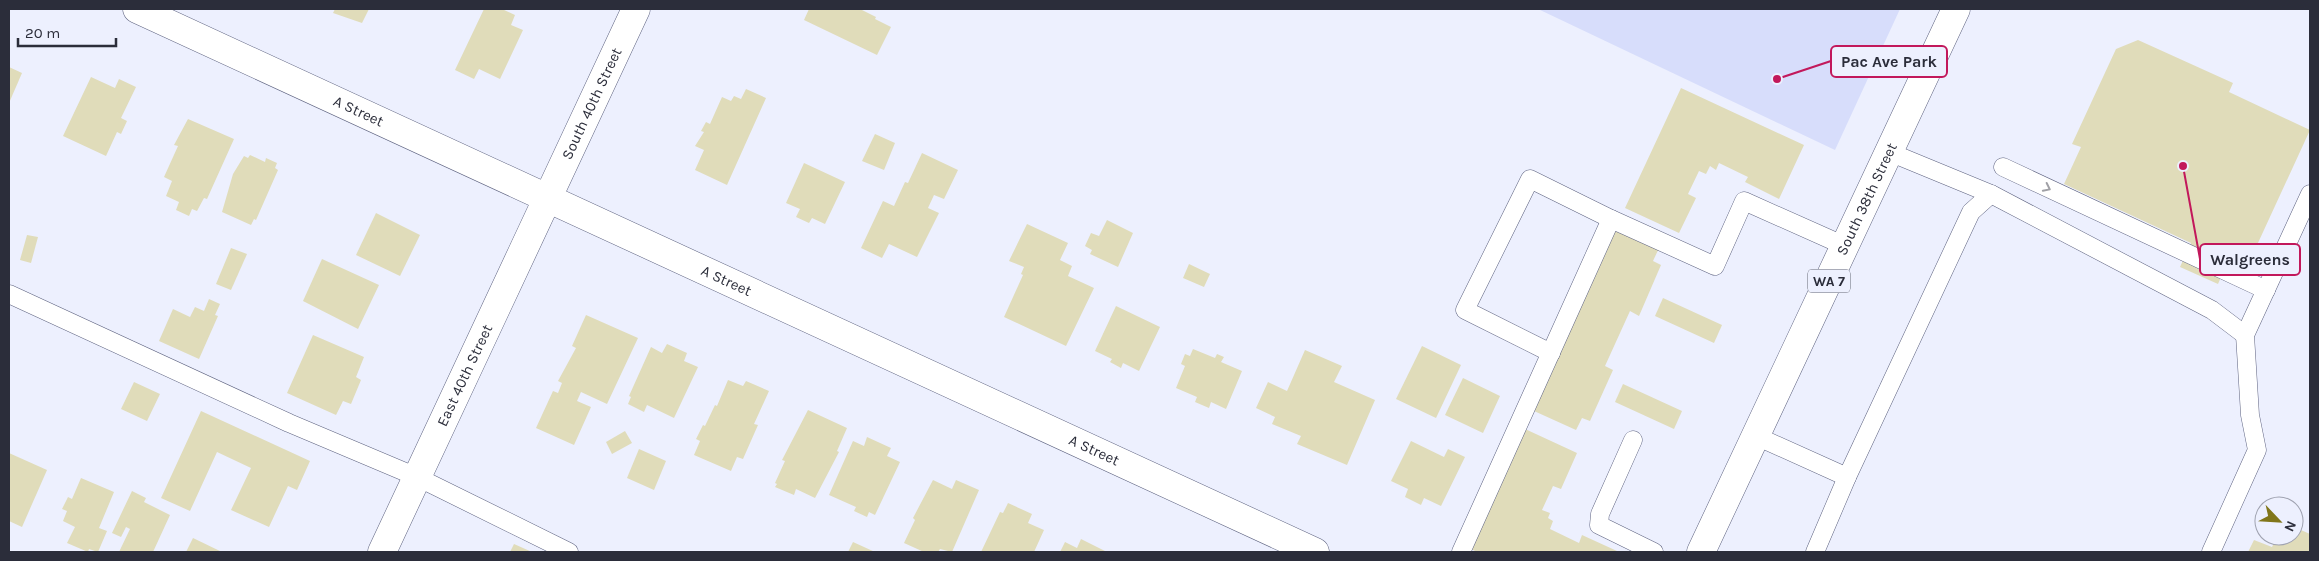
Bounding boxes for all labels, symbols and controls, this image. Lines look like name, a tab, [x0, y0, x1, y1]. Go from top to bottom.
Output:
scale bar	[18, 15, 115, 47]
text: 20 m	[25, 24, 60, 42]
street label: South 40th Street	[558, 45, 626, 162]
callout: Pac Ave Park	[1831, 46, 1947, 77]
text: Pac Ave Park	[1841, 52, 1938, 71]
street label: A Street	[331, 92, 387, 131]
street label: South 38th Street	[1833, 140, 1901, 258]
one-way arrow	[2042, 182, 2051, 193]
callout: Walgreens	[2200, 244, 2300, 275]
text: Walgreens	[2210, 250, 2290, 269]
street label: A Street	[698, 261, 755, 300]
road number: WA 7	[1808, 270, 1850, 292]
street label: East 40th Street	[433, 321, 496, 429]
street label: A Street	[1066, 431, 1123, 470]
north arrow	[2254, 496, 2304, 546]
text: N	[2281, 518, 2300, 534]

